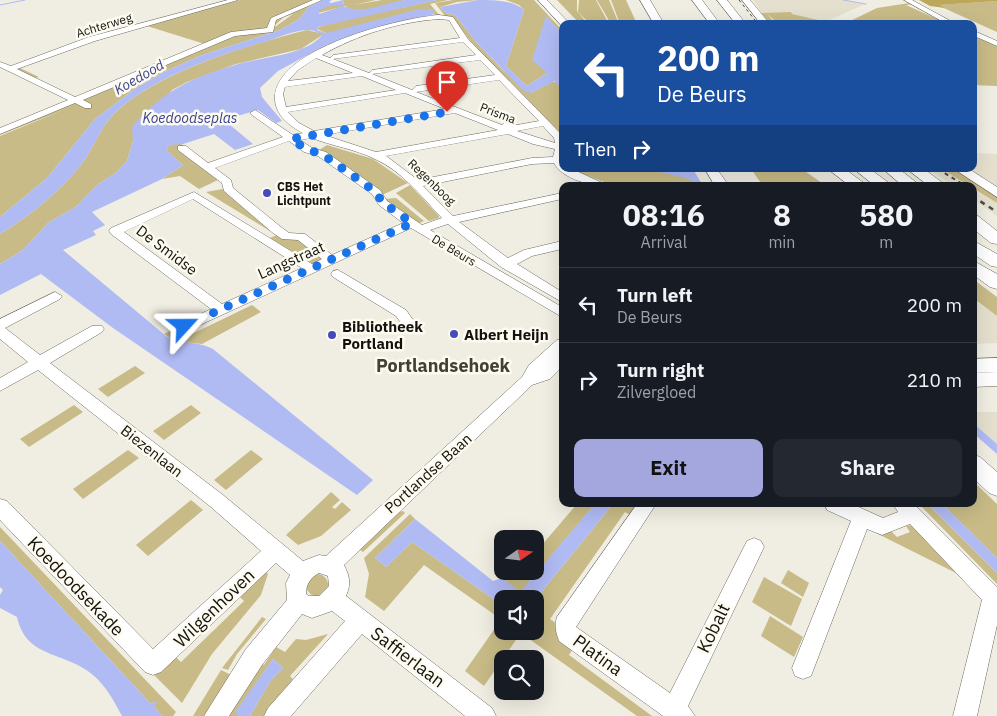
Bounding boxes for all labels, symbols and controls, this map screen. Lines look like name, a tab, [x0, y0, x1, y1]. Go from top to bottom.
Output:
street label: Achterweg	[74, 9, 134, 41]
text: 200 m	[657, 35, 760, 81]
icon: left	[574, 40, 639, 105]
water label: Koedood	[111, 55, 168, 98]
pin	[426, 61, 468, 112]
icon: arrive	[433, 68, 461, 96]
text: De Beurs	[657, 79, 747, 108]
street label: Prisma	[478, 99, 519, 127]
water label: Koedoodseplas	[143, 109, 238, 127]
icon: right	[627, 135, 655, 163]
text: Then	[574, 137, 617, 161]
street label: Regenboog	[405, 156, 459, 209]
place label: CBS Het Lichtpunt	[277, 179, 331, 208]
marker: CBS Het Lichtpunt	[261, 187, 273, 199]
text: 08:16	[623, 195, 705, 234]
text: 8	[773, 195, 791, 234]
text: 580	[859, 195, 913, 234]
street label: De Smidse	[133, 221, 201, 279]
street label: De Beurs	[429, 231, 479, 269]
text: Arrival	[640, 232, 687, 252]
text: min	[768, 232, 795, 252]
text: m	[879, 232, 893, 252]
street label: Langstraat	[255, 237, 327, 283]
text: Turn left	[617, 283, 693, 307]
icon: left	[574, 291, 602, 319]
text: 200 m	[907, 293, 962, 317]
position arrow	[157, 299, 209, 351]
text: De Beurs	[617, 307, 682, 327]
place label: Bibliotheek Portland	[342, 317, 423, 353]
place label: Albert Heijn	[464, 325, 549, 344]
marker: Albert Heijn	[448, 328, 460, 340]
marker: Bibliotheek Portland	[326, 329, 338, 341]
district label: Portlandsehoek	[376, 354, 510, 377]
text: Turn right	[617, 358, 704, 382]
icon: right	[574, 366, 602, 394]
text: 210 m	[907, 368, 962, 392]
text: Zilvergloed	[617, 382, 696, 402]
street label: Biezenlaan	[117, 421, 187, 481]
street label: Portlandse Baan	[380, 429, 476, 517]
button: Exit	[574, 439, 763, 497]
button: Share	[773, 439, 962, 497]
north arrow	[494, 530, 544, 580]
map controls	[494, 530, 544, 700]
street label: Koedoodsekade	[23, 531, 129, 641]
street label: Wilgenhoven	[169, 564, 259, 652]
button: sound	[494, 590, 544, 640]
street label: Kobalt	[691, 599, 735, 657]
street label: Saffierlaan	[366, 622, 450, 692]
street label: Platina	[569, 629, 628, 681]
button: search	[494, 650, 544, 700]

